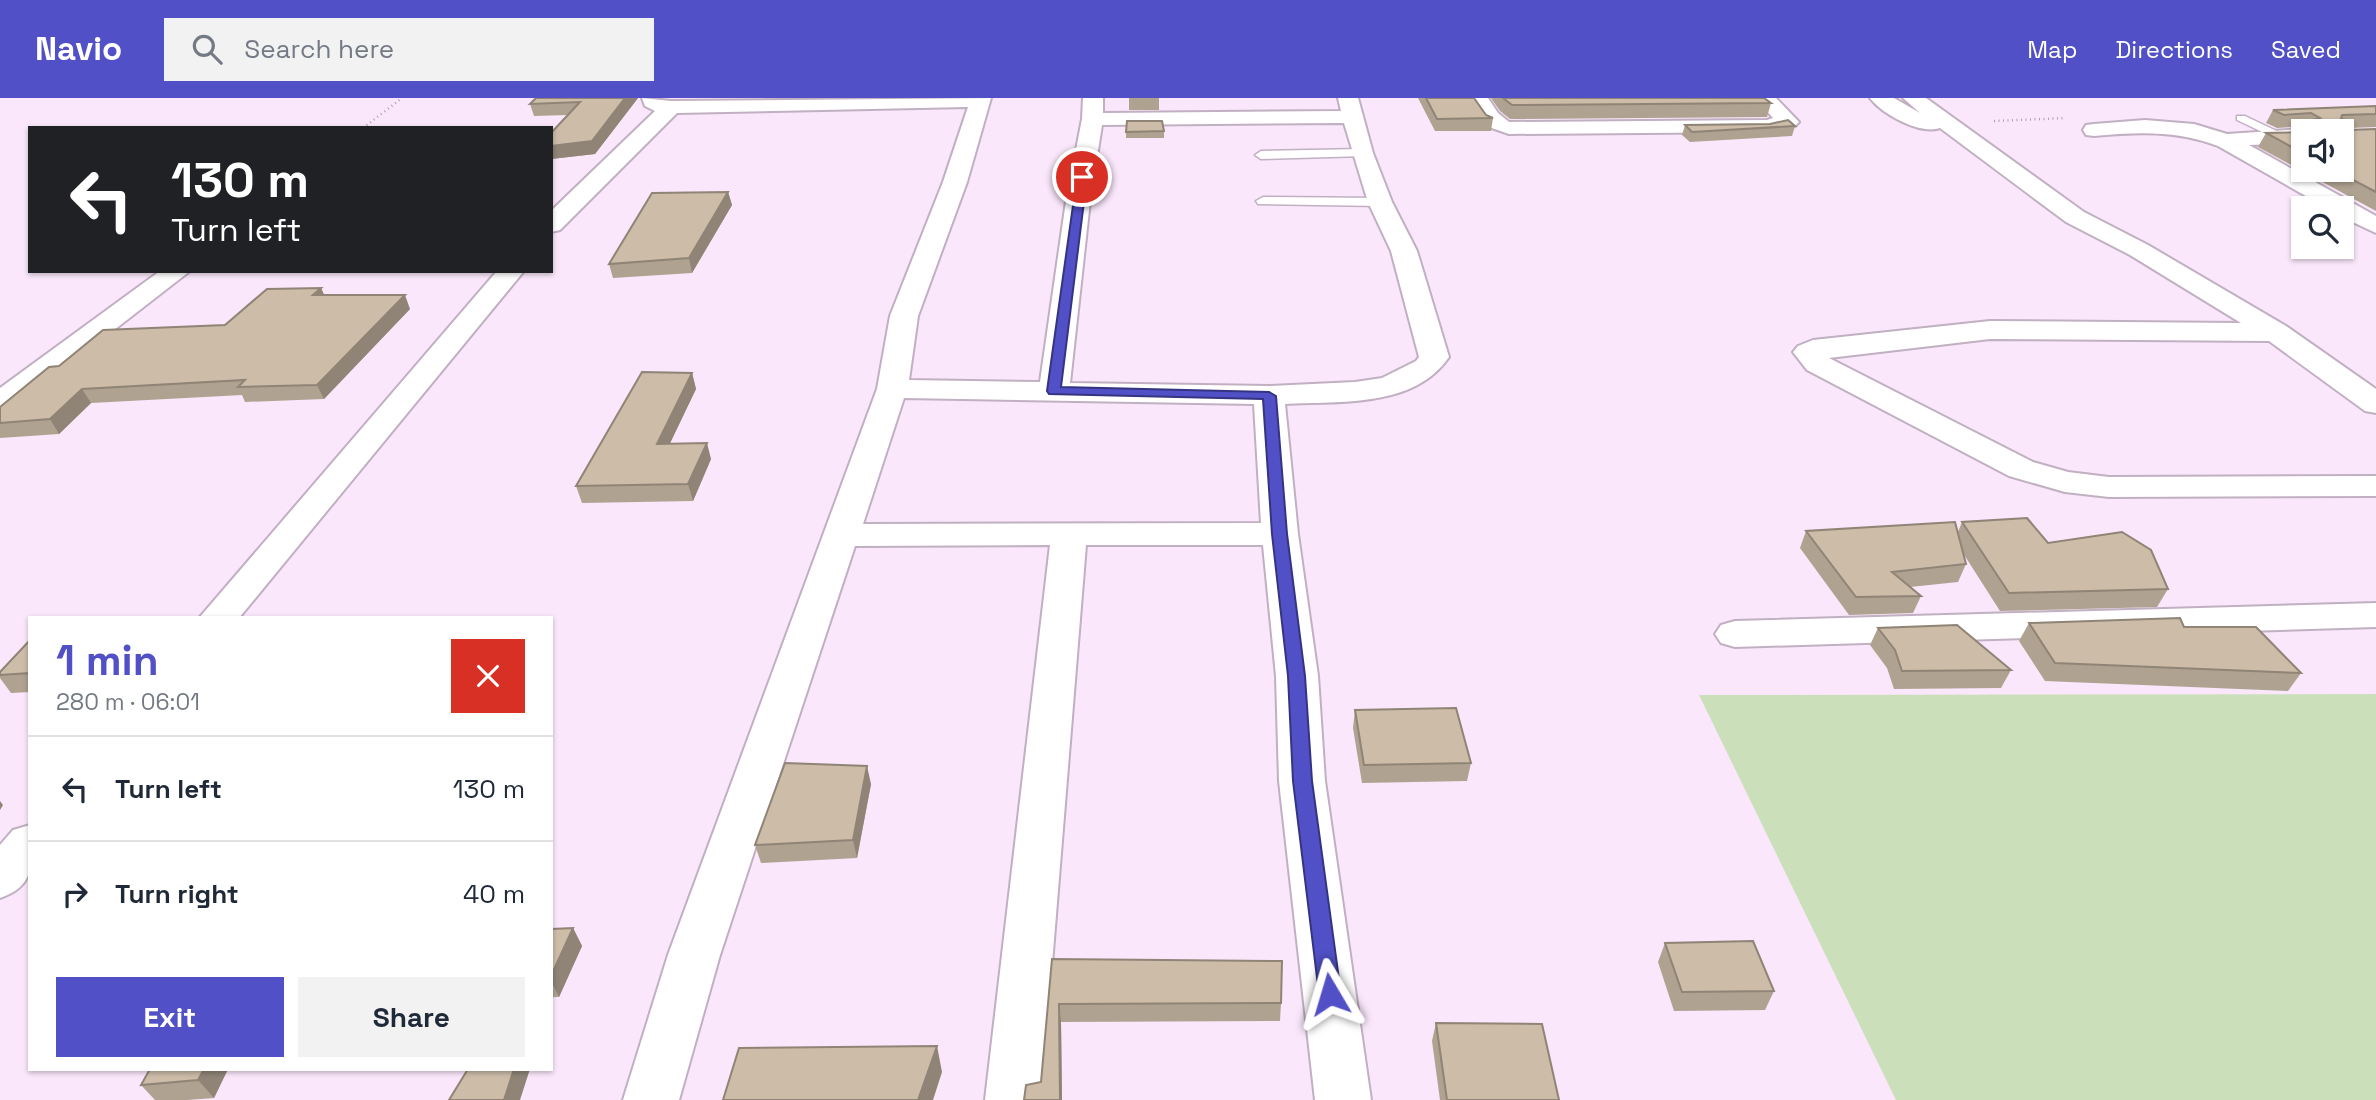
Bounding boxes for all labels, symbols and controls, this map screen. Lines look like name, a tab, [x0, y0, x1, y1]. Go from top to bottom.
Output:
search box	[164, 18, 654, 81]
text: Navio	[35, 28, 122, 70]
icon: search	[188, 30, 226, 68]
text: Search here	[244, 32, 394, 66]
text: Map	[2027, 34, 2077, 65]
text: Directions	[2115, 34, 2233, 65]
text: Saved	[2271, 34, 2341, 65]
map controls	[2291, 119, 2354, 259]
button: sound	[2291, 119, 2354, 182]
pin	[1052, 147, 1112, 207]
text: 130 m	[171, 149, 309, 211]
icon: left	[56, 154, 147, 245]
icon: arrive	[1063, 158, 1101, 196]
button: search	[2291, 196, 2354, 259]
text: Turn left	[171, 210, 301, 250]
text: 1 min	[56, 634, 159, 687]
button: close	[451, 639, 525, 713]
text: 280 m · 06:01	[56, 687, 200, 717]
icon: left	[56, 770, 94, 808]
text: Turn left	[115, 772, 222, 806]
text: 130 m	[453, 772, 525, 806]
icon: right	[56, 875, 94, 913]
text: Turn right	[115, 877, 239, 911]
text: 40 m	[463, 877, 525, 911]
position arrow	[1293, 957, 1367, 1031]
button: Exit	[56, 977, 284, 1057]
button: Share	[298, 977, 525, 1057]

